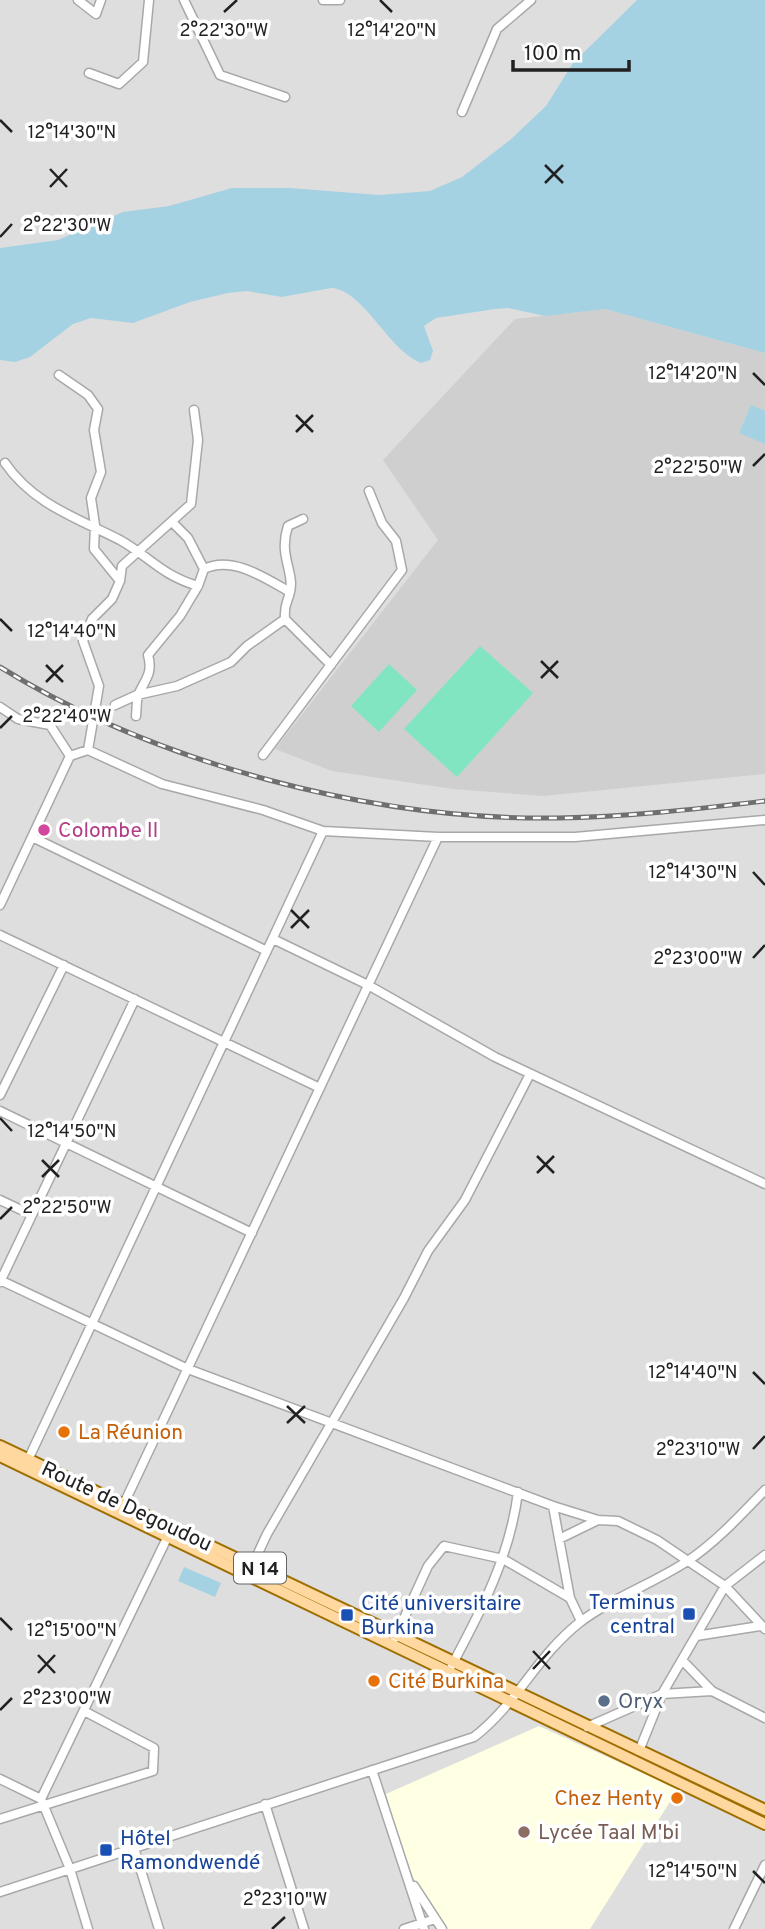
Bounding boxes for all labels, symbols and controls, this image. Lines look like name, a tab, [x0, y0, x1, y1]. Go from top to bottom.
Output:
text: 2°22'30"W	[180, 20, 268, 43]
text: 12°14'20"N	[347, 20, 437, 43]
scale bar	[513, 28, 628, 72]
text: 100 m	[524, 41, 581, 68]
text: 12°14'30"N	[28, 122, 116, 145]
text: 2°22'30"W	[23, 215, 111, 238]
text: 12°14'20"N	[648, 363, 738, 386]
text: 2°22'50"W	[653, 457, 743, 480]
text: 12°14'40"N	[27, 621, 117, 644]
text: 2°22'40"W	[22, 706, 112, 729]
place label: Colombe II	[58, 818, 159, 845]
marker: Colombe II	[36, 822, 52, 838]
text: 12°14'30"N	[649, 862, 737, 885]
text: 2°23'00"W	[653, 948, 743, 971]
text: 12°14'50"N	[27, 1121, 117, 1144]
text: 2°22'50"W	[22, 1197, 112, 1220]
text: 12°14'40"N	[648, 1362, 738, 1385]
place label: La Réunion	[78, 1420, 183, 1447]
marker: La Réunion	[56, 1424, 72, 1440]
text: 2°23'10"W	[656, 1439, 740, 1462]
street label: Route de Degoudou	[37, 1456, 216, 1559]
road number: N 14	[234, 1552, 286, 1584]
place label: Terminus central	[588, 1590, 675, 1641]
place label: Cité universitaire Burkina	[361, 1591, 521, 1642]
marker: Terminus central	[681, 1606, 697, 1622]
marker: Cité universitaire Burkina	[339, 1607, 355, 1623]
text: 12°15'00"N	[27, 1620, 117, 1643]
place label: Cité Burkina	[388, 1669, 504, 1696]
marker: Cité Burkina	[366, 1673, 382, 1689]
text: 2°23'00"W	[22, 1688, 112, 1711]
place label: Oryx	[618, 1689, 664, 1716]
marker: Oryx	[596, 1693, 612, 1709]
place label: Chez Henty	[554, 1786, 663, 1813]
marker: Chez Henty	[669, 1790, 685, 1806]
place label: Lycée Taal M'bi	[538, 1820, 679, 1847]
marker: Lycée Taal M'bi	[516, 1824, 532, 1840]
place label: Hôtel Ramondwendé	[120, 1826, 260, 1877]
marker: Hôtel Ramondwendé	[98, 1842, 114, 1858]
text: 12°14'50"N	[648, 1861, 738, 1884]
text: 2°23'10"W	[243, 1889, 327, 1912]

